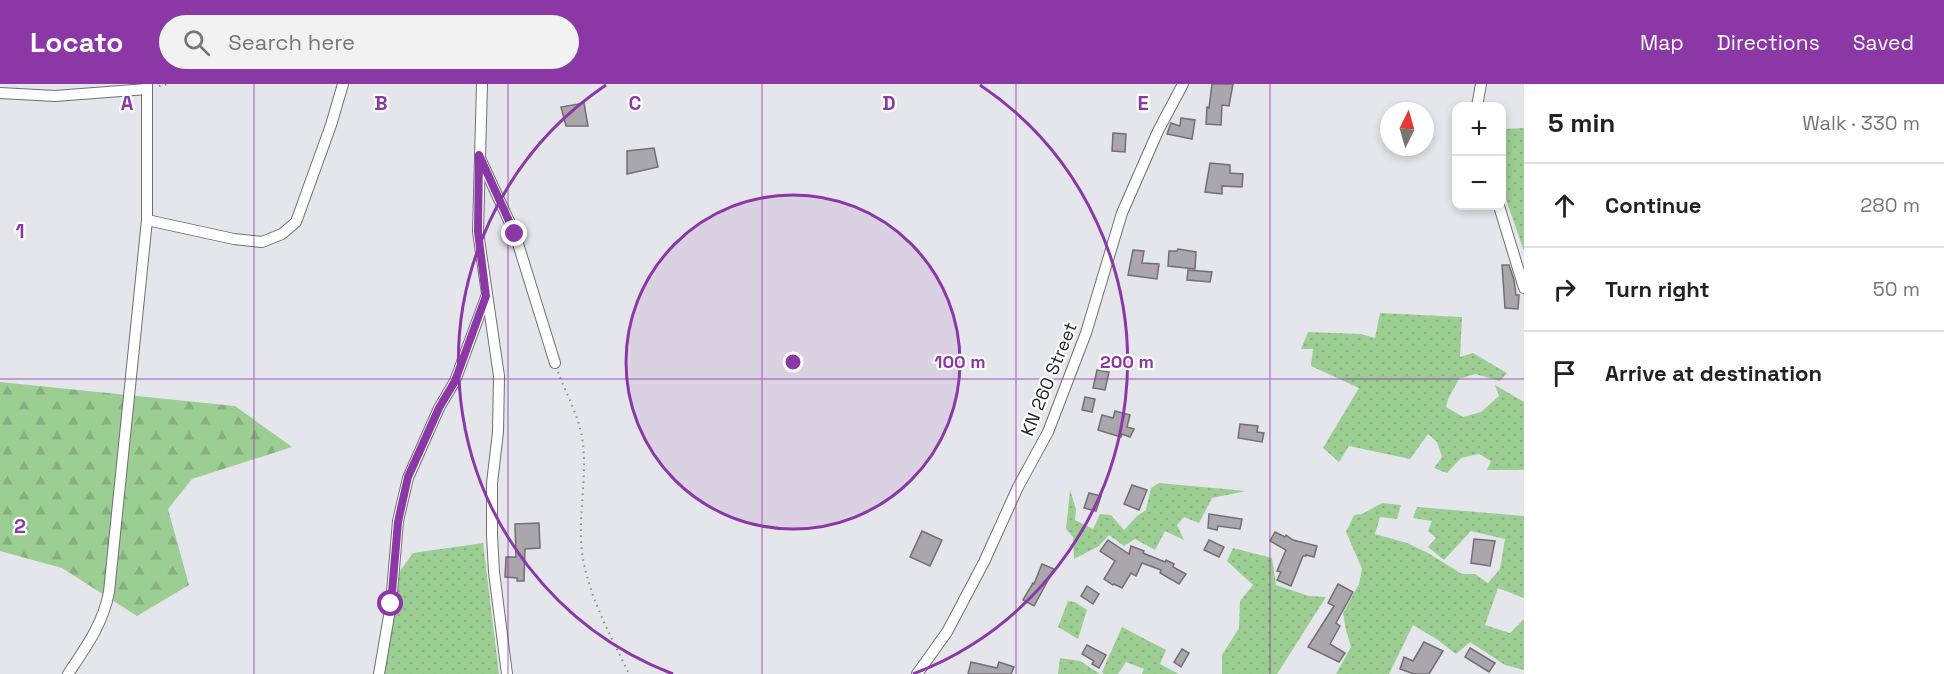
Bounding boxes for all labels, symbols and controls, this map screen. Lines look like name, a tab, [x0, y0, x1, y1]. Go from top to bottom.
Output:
search box	[159, 15, 579, 69]
text: Locato	[30, 24, 123, 60]
icon: search	[180, 26, 213, 59]
text: Search here	[228, 28, 355, 56]
text: Map	[1640, 29, 1684, 56]
text: Directions	[1717, 29, 1820, 56]
text: Saved	[1853, 29, 1914, 56]
text: A	[121, 90, 134, 116]
text: B	[374, 90, 388, 116]
text: C	[629, 90, 642, 116]
text: D	[882, 90, 896, 116]
text: E	[1137, 90, 1149, 116]
north arrow	[1380, 102, 1434, 156]
map controls	[1452, 102, 1506, 210]
button: +	[1452, 102, 1506, 156]
text: 5 min	[1548, 106, 1615, 140]
text: Walk · 330 m	[1802, 110, 1920, 136]
button: −	[1452, 156, 1506, 210]
icon: ahead	[1548, 189, 1581, 222]
text: Continue	[1605, 191, 1701, 219]
text: 280 m	[1860, 192, 1920, 218]
text: 1	[15, 218, 25, 244]
route end	[501, 220, 527, 246]
icon: right	[1548, 273, 1581, 306]
text: Turn right	[1605, 275, 1710, 303]
text: 50 m	[1873, 276, 1920, 302]
street label: KN 260 Street	[1015, 319, 1082, 439]
text: 100 m	[934, 350, 986, 373]
text: 200 m	[1100, 350, 1154, 373]
centre of rings	[783, 352, 803, 372]
icon: arrive	[1548, 357, 1581, 390]
text: Arrive at destination	[1605, 359, 1822, 387]
text: 2	[14, 513, 26, 539]
route start	[377, 590, 403, 616]

